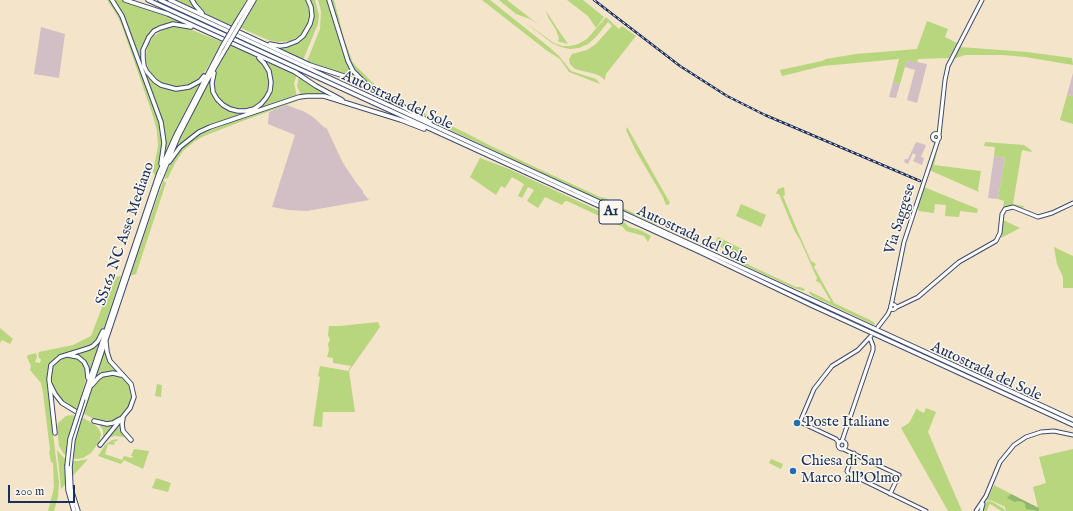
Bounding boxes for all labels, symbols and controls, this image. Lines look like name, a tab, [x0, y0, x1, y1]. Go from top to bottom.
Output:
street label: Autostrada del Sole	[339, 67, 455, 135]
street label: SS162 NC Asse Mediano	[93, 160, 159, 308]
street label: Via Saggese	[882, 181, 920, 257]
road number: A1	[599, 200, 623, 224]
street label: Autostrada del Sole	[634, 202, 750, 270]
street label: Autostrada del Sole	[928, 338, 1044, 406]
place label: Poste Italiane	[805, 414, 889, 432]
marker: Poste Italiane	[792, 418, 802, 428]
place label: Chiesa di San Marco all'Olmo	[801, 453, 900, 488]
marker: Chiesa di San Marco all'Olmo	[788, 466, 798, 476]
scale bar	[10, 477, 77, 503]
text: 200 m	[15, 484, 44, 499]

